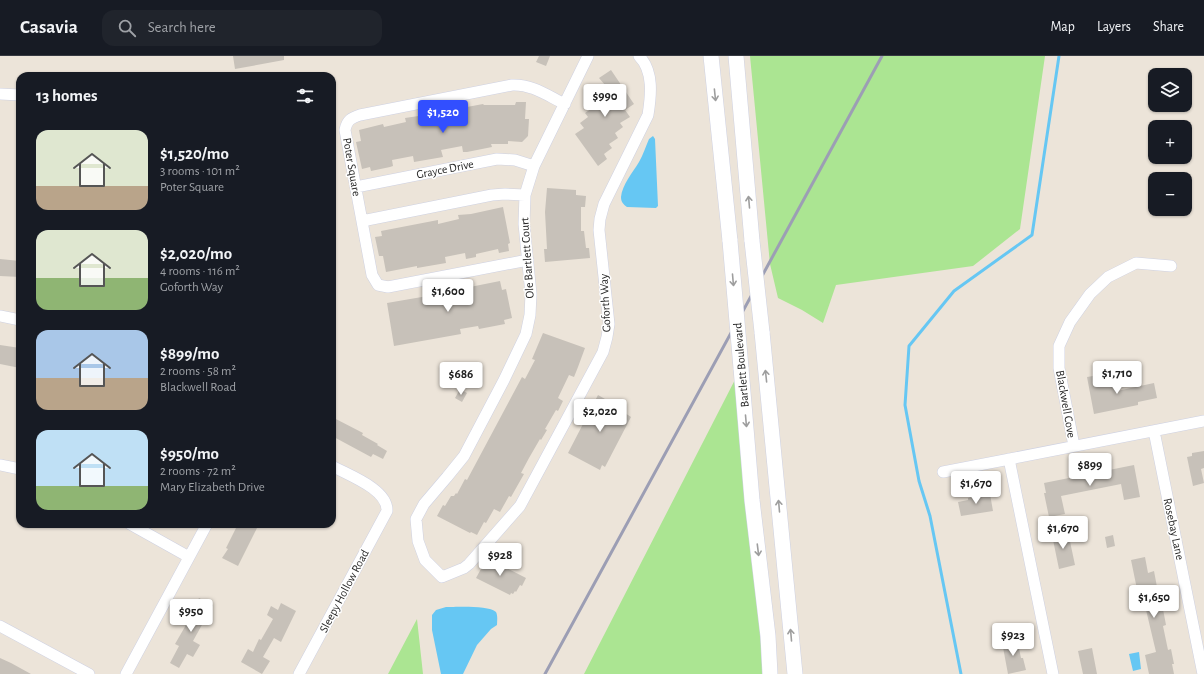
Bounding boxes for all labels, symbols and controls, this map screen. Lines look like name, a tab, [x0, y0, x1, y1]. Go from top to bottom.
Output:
search box	[102, 10, 382, 46]
icon: search	[116, 17, 138, 39]
text: Casavia	[20, 18, 78, 37]
text: Search here	[148, 20, 216, 35]
text: Map	[1050, 20, 1075, 34]
text: Layers	[1097, 20, 1131, 34]
text: Share	[1153, 20, 1184, 34]
map controls	[1148, 68, 1192, 216]
button: layers	[1148, 68, 1192, 112]
pin: $990	[581, 84, 629, 118]
icon: filters	[294, 85, 316, 107]
text: 13 homes	[36, 87, 98, 104]
one-way arrow	[711, 88, 718, 101]
text: $990	[592, 90, 618, 103]
pin: $1,520	[410, 100, 476, 134]
text: $1,520	[427, 106, 459, 119]
button: +	[1148, 120, 1192, 164]
street label: Poter Square	[341, 137, 363, 197]
text: $1,520/mo	[160, 145, 229, 162]
icon: home	[68, 146, 116, 194]
street label: Grayce Drive	[415, 158, 475, 181]
text: 3 rooms · 101 m²	[160, 165, 240, 178]
button: −	[1148, 172, 1192, 216]
text: Poter Square	[160, 181, 224, 194]
one-way arrow	[745, 196, 752, 209]
street label: Ole Bartlett Court	[518, 217, 536, 299]
text: $2,020/mo	[160, 245, 232, 262]
icon: home	[68, 246, 116, 294]
text: 4 rooms · 116 m²	[160, 265, 240, 278]
one-way arrow	[730, 273, 737, 286]
street label: Goforth Way	[597, 274, 614, 332]
pin: $1,600	[415, 279, 481, 313]
text: Goforth Way	[160, 281, 223, 294]
text: $1,600	[431, 285, 465, 298]
street label: Bartlett Boulevard	[731, 322, 751, 408]
text: $899/mo	[160, 345, 219, 362]
icon: home	[68, 346, 116, 394]
pin: $1,710	[1084, 361, 1150, 395]
pin: $686	[437, 362, 485, 396]
text: 2 rooms · 58 m²	[160, 365, 236, 378]
text: $1,710	[1102, 367, 1132, 380]
text: $686	[449, 368, 473, 381]
street label: Blackwell Cove	[1054, 369, 1078, 439]
one-way arrow	[763, 370, 770, 383]
text: Blackwell Road	[160, 381, 236, 394]
pin: $2,020	[567, 399, 633, 433]
text: $2,020	[583, 405, 617, 418]
one-way arrow	[742, 414, 749, 427]
text: $950/mo	[160, 445, 219, 462]
icon: home	[68, 446, 116, 494]
pin: $899	[1066, 453, 1114, 487]
text: $899	[1078, 459, 1102, 472]
text: 2 rooms · 72 m²	[160, 465, 236, 478]
pin: $1,670	[943, 471, 1009, 505]
text: $1,670	[960, 477, 992, 490]
text: Mary Elizabeth Drive	[160, 481, 265, 494]
street label: Rosebay Lane	[1161, 497, 1186, 561]
one-way arrow	[775, 500, 782, 513]
pin: $1,670	[1030, 516, 1096, 550]
text: $1,670	[1047, 522, 1079, 535]
pin: $928	[476, 543, 524, 577]
one-way arrow	[754, 543, 761, 556]
street label: Sleepy Hollow Road	[317, 548, 372, 635]
text: $928	[488, 549, 512, 562]
pin: $1,650	[1121, 585, 1187, 619]
text: $1,650	[1138, 591, 1170, 604]
pin: $950	[167, 599, 215, 633]
text: $950	[179, 605, 203, 618]
pin: $923	[989, 623, 1037, 657]
one-way arrow	[787, 629, 795, 642]
text: $923	[1001, 629, 1025, 642]

